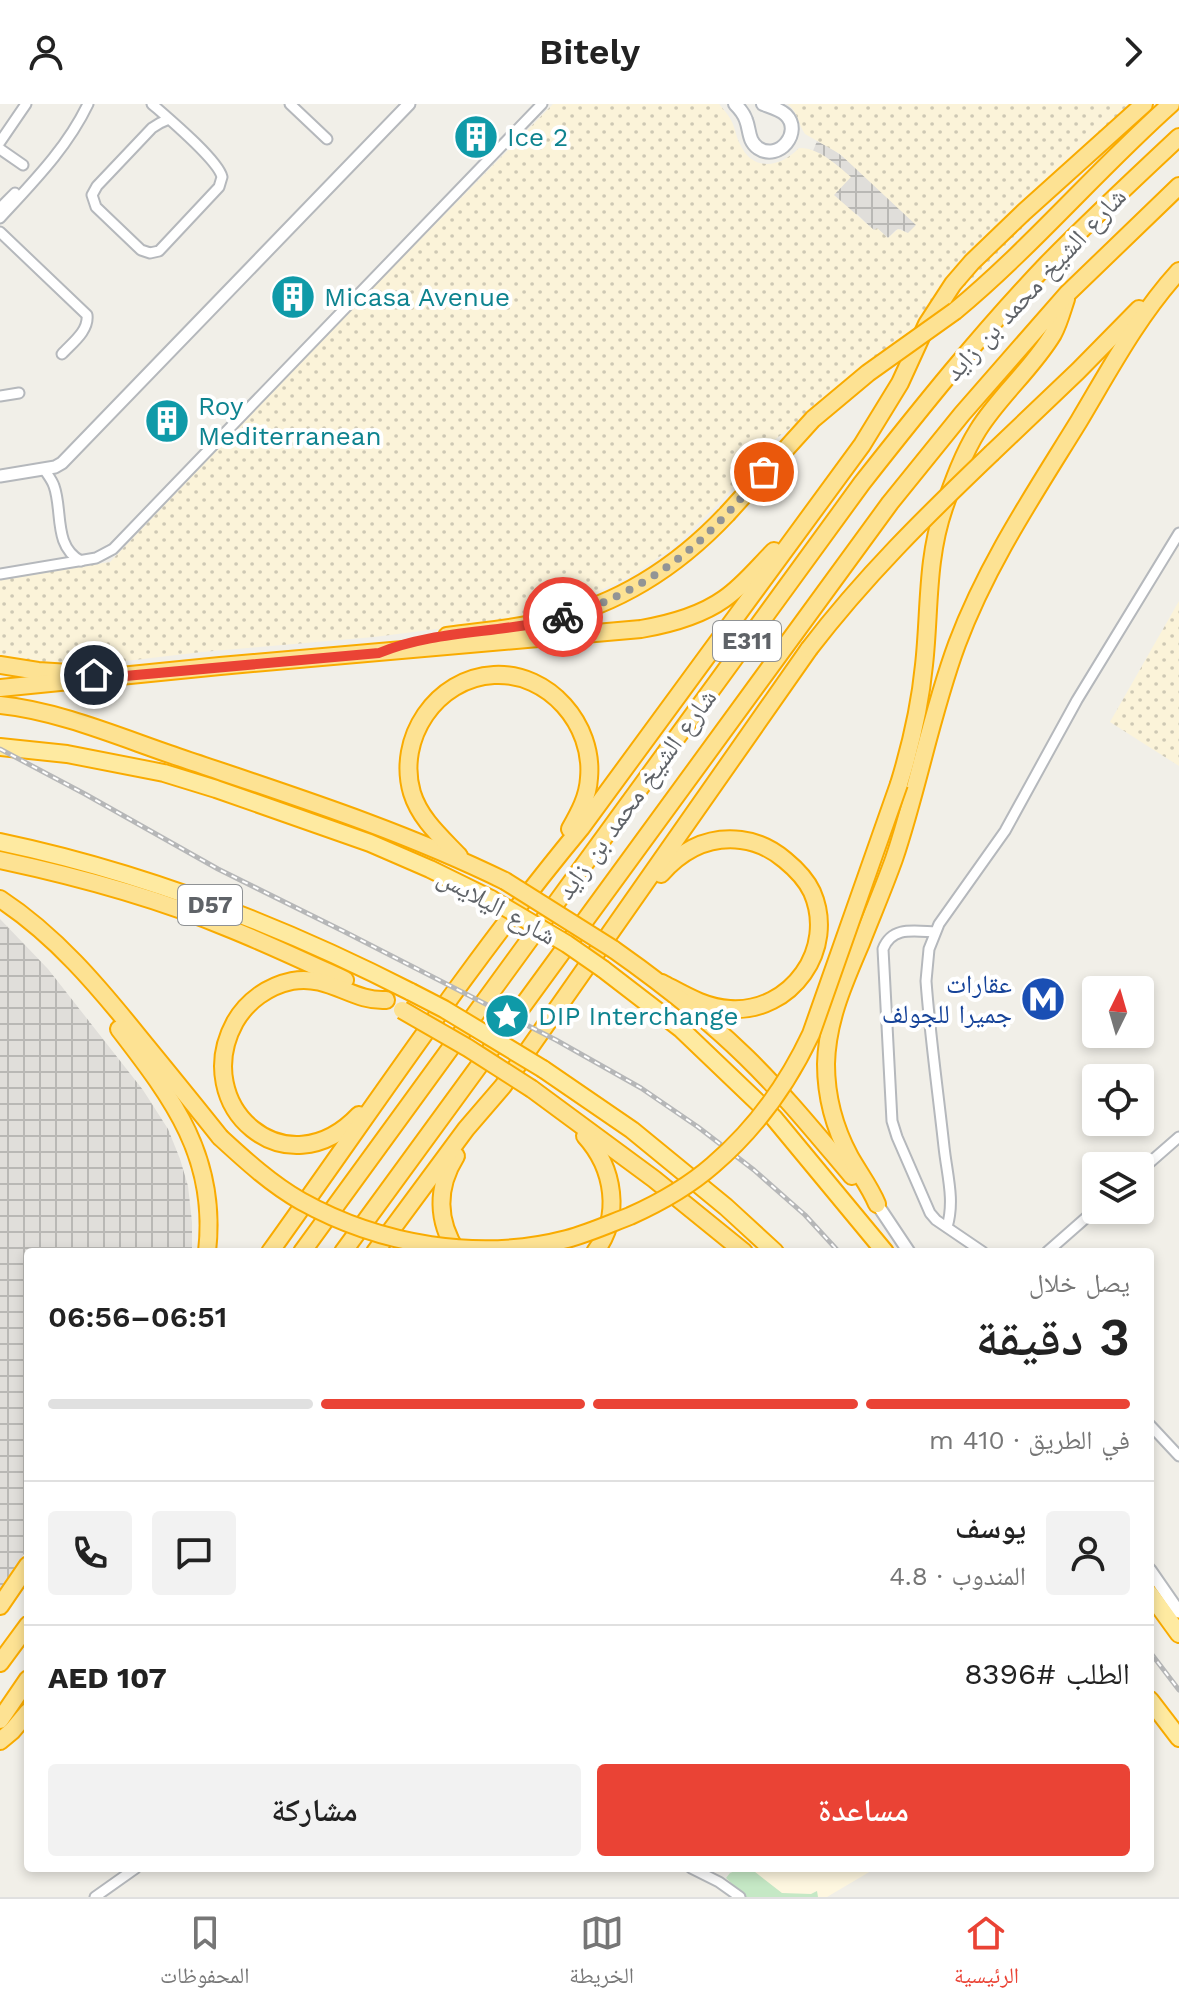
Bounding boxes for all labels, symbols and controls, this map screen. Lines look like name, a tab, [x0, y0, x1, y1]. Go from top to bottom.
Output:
icon: person	[24, 30, 68, 74]
icon: forward	[1111, 30, 1155, 74]
text: Bitely	[539, 31, 640, 73]
building icon: Ice 2	[452, 113, 500, 161]
place label: Ice 2	[507, 122, 568, 152]
street label: شارع الشيخ محمد بن زايد	[938, 181, 1134, 388]
building icon: Micasa Avenue	[269, 273, 317, 321]
place label: Micasa Avenue	[324, 282, 510, 312]
place label: Roy Mediterranean	[198, 391, 382, 451]
building icon: Roy Mediterranean	[143, 397, 191, 445]
pin	[730, 438, 798, 506]
icon: bag	[742, 450, 786, 494]
courier	[523, 577, 603, 657]
icon: bike	[541, 595, 585, 639]
road number: E311	[713, 621, 781, 661]
pin	[60, 641, 128, 709]
icon: home	[72, 653, 116, 697]
street label: شارع الشيخ محمد بن زايد	[550, 683, 724, 906]
street label: شارع اليلايس	[432, 861, 561, 952]
road number: D57	[178, 885, 242, 925]
place label: عقارات جميرا للجولف	[882, 969, 1012, 1029]
metro station icon: عقارات جميرا للجولف	[1019, 975, 1067, 1023]
north arrow	[1082, 976, 1154, 1048]
map controls	[1082, 976, 1154, 1224]
place icon: DIP Interchange	[483, 992, 531, 1040]
place label: DIP Interchange	[538, 1001, 738, 1031]
button: locate	[1082, 1064, 1154, 1136]
button: layers	[1082, 1152, 1154, 1224]
text: يصل خلال	[1029, 1268, 1130, 1298]
text: 06:51–06:56	[48, 1299, 227, 1334]
text: 3 دقيقة	[975, 1307, 1130, 1368]
text: في الطريق · 410 m	[929, 1425, 1130, 1455]
text: يوسف	[955, 1510, 1026, 1545]
button: phone	[48, 1511, 132, 1595]
button: chat	[152, 1511, 236, 1595]
button: person	[1046, 1511, 1130, 1595]
text: المندوب · 4.8	[889, 1561, 1026, 1591]
text: الطلب #8396	[964, 1656, 1130, 1691]
text: AED 107	[48, 1660, 167, 1695]
button: مشاركة	[48, 1764, 581, 1856]
button: مساعدة	[597, 1764, 1130, 1856]
tab: المحفوظات	[160, 1911, 249, 1997]
tab: الخريطة	[569, 1911, 634, 1997]
tab: الرئيسية	[954, 1911, 1019, 1997]

